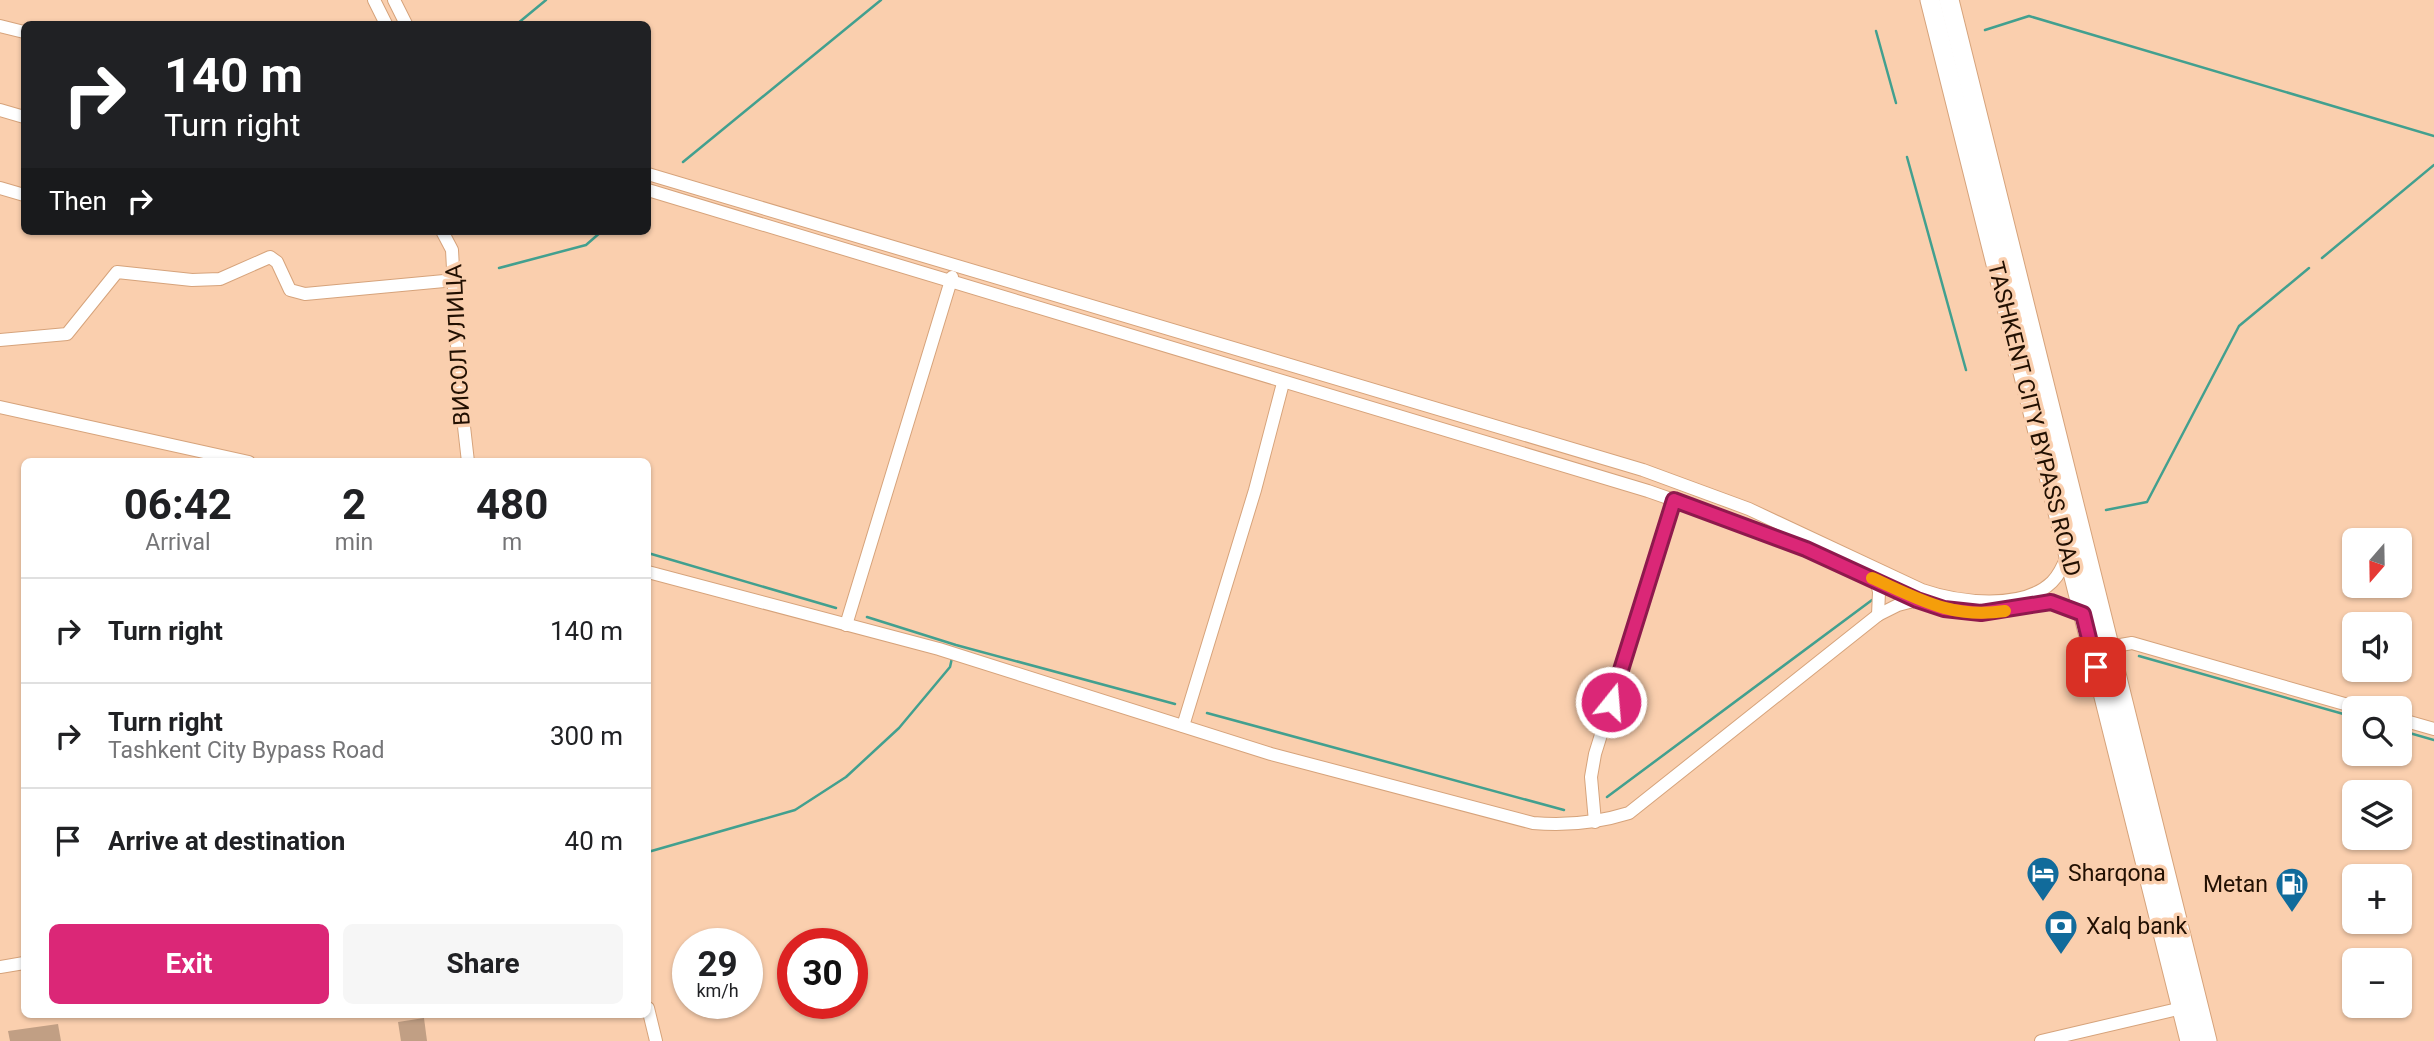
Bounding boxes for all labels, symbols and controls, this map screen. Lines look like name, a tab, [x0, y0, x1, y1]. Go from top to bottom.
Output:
text: 140 m	[164, 47, 303, 104]
icon: right	[49, 49, 140, 140]
text: Turn right	[164, 106, 300, 144]
icon: right	[121, 182, 159, 220]
text: Then	[49, 186, 107, 216]
street label: TASHKENT CITY BYPASS ROAD	[1982, 259, 2086, 579]
street label: ВИСОЛ УЛИЦА	[440, 264, 476, 426]
text: 06:42	[124, 480, 232, 529]
text: 2	[342, 480, 366, 529]
text: 480	[476, 480, 548, 529]
north arrow	[2342, 528, 2412, 598]
map controls	[2342, 528, 2412, 1018]
text: Arrival	[145, 529, 211, 556]
text: min	[335, 529, 373, 556]
text: m	[502, 529, 522, 556]
icon: right	[49, 612, 87, 650]
button: sound	[2342, 612, 2412, 682]
text: Turn right	[108, 616, 223, 646]
text: 140 m	[550, 616, 623, 646]
pin	[2066, 637, 2126, 697]
icon: arrive	[2077, 648, 2115, 686]
position arrow	[1574, 665, 1648, 739]
button: search	[2342, 696, 2412, 766]
text: Turn right	[108, 707, 223, 737]
icon: right	[49, 717, 87, 755]
text: 300 m	[550, 721, 623, 751]
text: Tashkent City Bypass Road	[108, 737, 385, 764]
button: layers	[2342, 780, 2412, 850]
icon: arrive	[49, 822, 87, 860]
text: Arrive at destination	[108, 826, 345, 856]
text: 40 m	[565, 826, 623, 856]
hotel icon: Sharqona	[2024, 854, 2062, 903]
place label: Sharqona	[2068, 860, 2166, 887]
button: +	[2342, 864, 2412, 934]
fuel station icon: Metan	[2273, 865, 2311, 914]
place label: Metan	[2203, 871, 2268, 898]
bank icon: Xalq bank	[2042, 907, 2080, 956]
place label: Xalq bank	[2086, 913, 2187, 940]
button: Exit	[49, 924, 329, 1004]
button: Share	[343, 924, 623, 1004]
speed limit sign: 30	[777, 928, 868, 1019]
text: 29	[697, 944, 738, 985]
button: −	[2342, 948, 2412, 1018]
text: km/h	[696, 980, 739, 1001]

